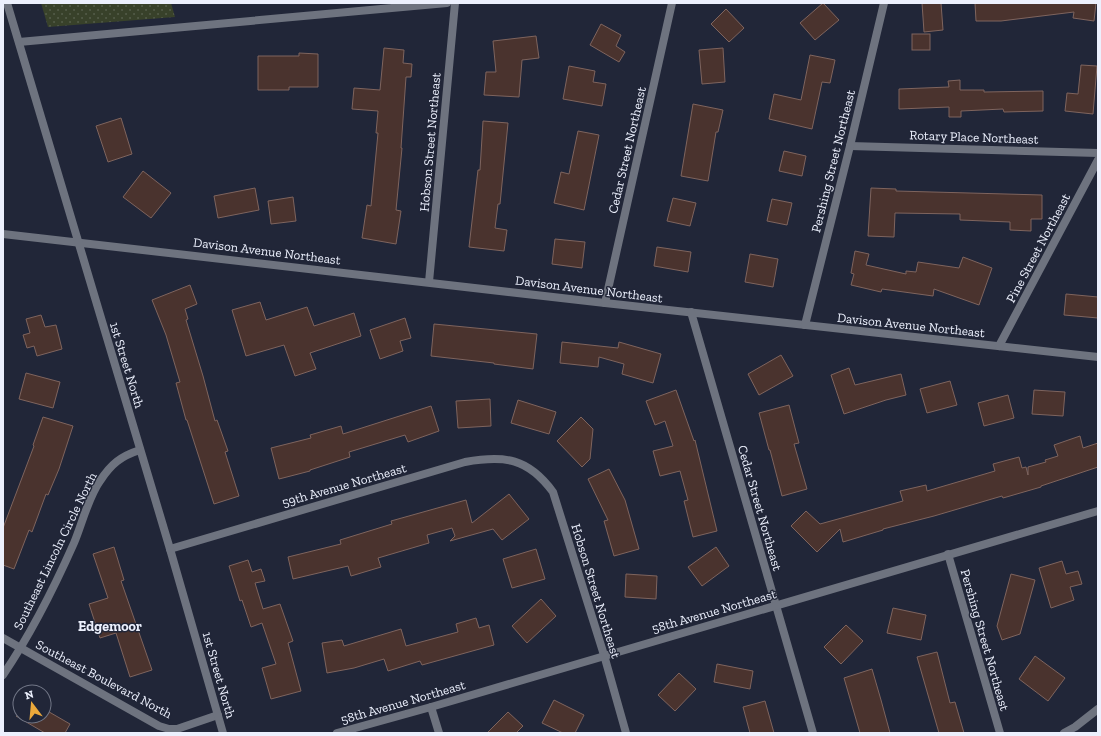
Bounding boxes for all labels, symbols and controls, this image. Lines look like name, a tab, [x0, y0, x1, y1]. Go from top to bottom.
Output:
street label: Hobson Street Northeast	[416, 72, 444, 212]
street label: Cedar Street Northeast	[605, 85, 649, 215]
street label: Pershing Street Northeast	[808, 88, 858, 234]
street label: Rotary Place Northeast	[909, 127, 1039, 147]
street label: Pine Street Northeast	[1003, 191, 1073, 305]
street label: Davison Avenue Northeast	[192, 235, 342, 268]
street label: Davison Avenue Northeast	[514, 273, 664, 306]
street label: Davison Avenue Northeast	[836, 310, 986, 340]
street label: 1st Street North	[107, 320, 147, 411]
street label: Cedar Street Northeast	[735, 444, 785, 573]
street label: 59th Avenue Northeast	[280, 460, 408, 510]
street label: Southeast Lincoln Circle North	[10, 469, 100, 632]
street label: Hobson Street Northeast	[568, 522, 624, 660]
street label: Pershing Street Northeast	[958, 567, 1012, 713]
street label: 58th Avenue Northeast	[650, 586, 778, 636]
district label: Edgemoor	[78, 618, 142, 635]
street label: 1st Street North	[199, 630, 239, 721]
street label: Southeast Boulevard North	[33, 637, 175, 722]
street label: 58th Avenue Northeast	[339, 677, 467, 727]
north arrow	[12, 684, 52, 724]
text: N	[24, 687, 36, 702]

